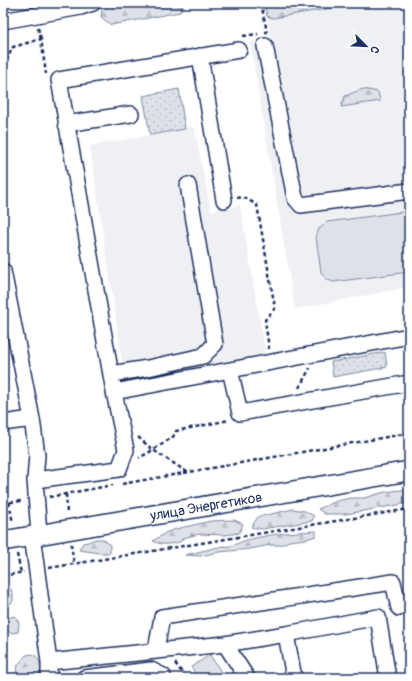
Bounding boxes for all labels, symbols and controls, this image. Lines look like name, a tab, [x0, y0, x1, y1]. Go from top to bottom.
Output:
north arrow	[346, 26, 386, 66]
text: С	[367, 44, 382, 56]
street label: улица Энергетиков	[148, 488, 263, 524]

